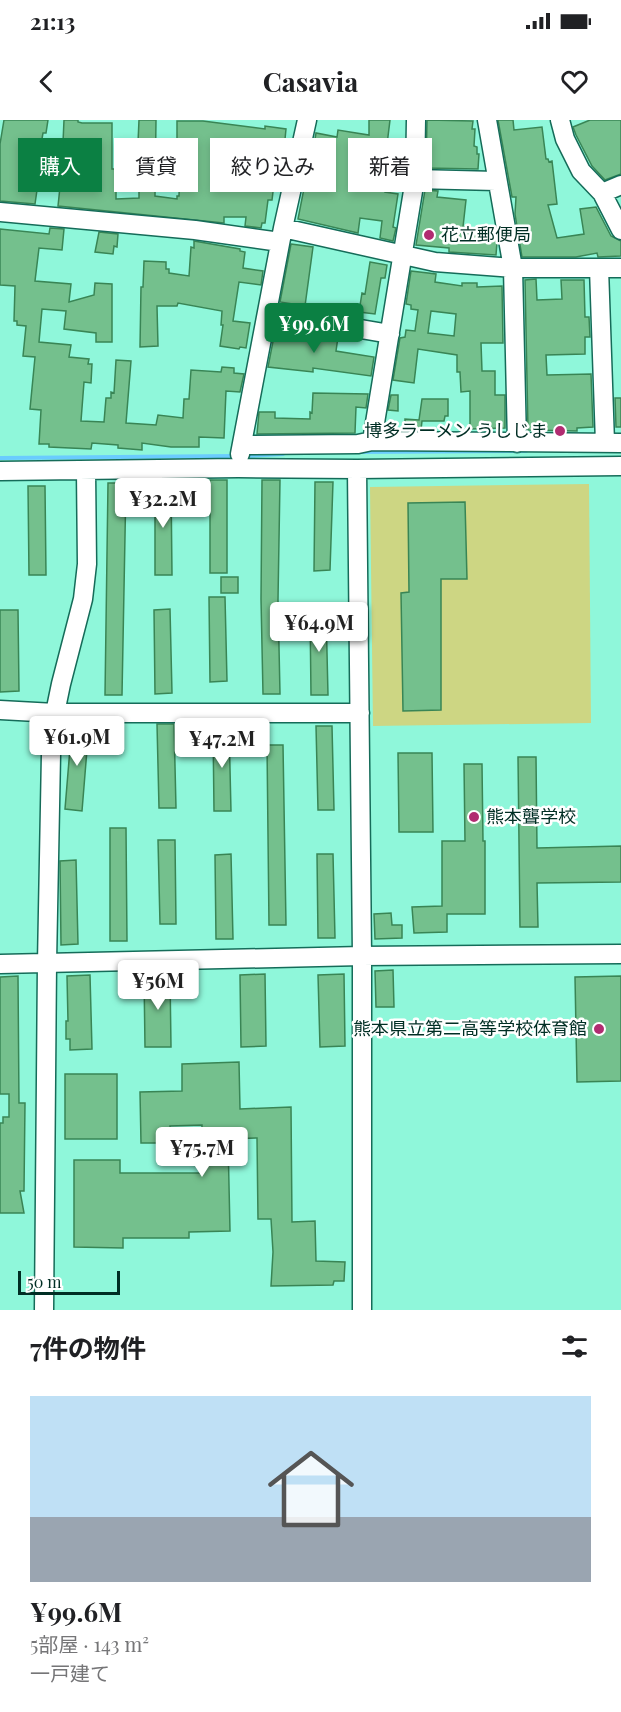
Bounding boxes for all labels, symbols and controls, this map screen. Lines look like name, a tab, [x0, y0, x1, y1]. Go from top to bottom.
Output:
text: 21:13	[30, 6, 75, 36]
text: Casavia	[263, 63, 358, 99]
icon: back	[30, 65, 63, 98]
icon: heart	[558, 65, 591, 98]
chip: 購入	[18, 138, 102, 192]
chip: 賃貸	[114, 138, 198, 192]
chip: 絞り込み	[210, 138, 336, 192]
chip: 新着	[348, 138, 432, 192]
place label: 花立郵便局	[441, 222, 531, 246]
marker: 花立郵便局	[422, 228, 436, 242]
pin: ¥99.6M	[265, 303, 363, 354]
text: ¥99.6M	[279, 309, 349, 336]
place label: 博多ラーメン うしじま	[364, 418, 548, 442]
marker: 博多ラーメン うしじま	[553, 424, 567, 438]
pin: ¥32.2M	[114, 478, 212, 529]
text: ¥32.2M	[129, 484, 197, 511]
pin: ¥64.9M	[270, 602, 368, 653]
text: ¥64.9M	[284, 608, 354, 635]
pin: ¥61.9M	[28, 716, 126, 767]
pin: ¥47.2M	[173, 718, 271, 769]
text: ¥61.9M	[43, 722, 111, 749]
text: ¥47.2M	[189, 724, 255, 751]
place label: 熊本聾学校	[486, 804, 576, 828]
marker: 熊本聾学校	[467, 810, 481, 824]
pin: ¥56M	[122, 960, 194, 1011]
text: ¥56M	[132, 966, 184, 993]
place label: 熊本県立第二高等学校体育館	[353, 1016, 587, 1040]
marker: 熊本県立第二高等学校体育館	[592, 1022, 606, 1036]
pin: ¥75.7M	[153, 1127, 251, 1178]
text: ¥75.7M	[170, 1133, 234, 1160]
scale bar	[18, 1268, 120, 1296]
text: 50 m	[27, 1271, 61, 1292]
text: 7件の物件	[30, 1330, 146, 1365]
icon: filters	[558, 1330, 591, 1363]
icon: home	[257, 1435, 365, 1543]
text: ¥99.6M	[30, 1594, 122, 1629]
text: 5部屋 · 143 m²	[30, 1630, 149, 1657]
text: 一戸建て	[30, 1659, 110, 1686]

